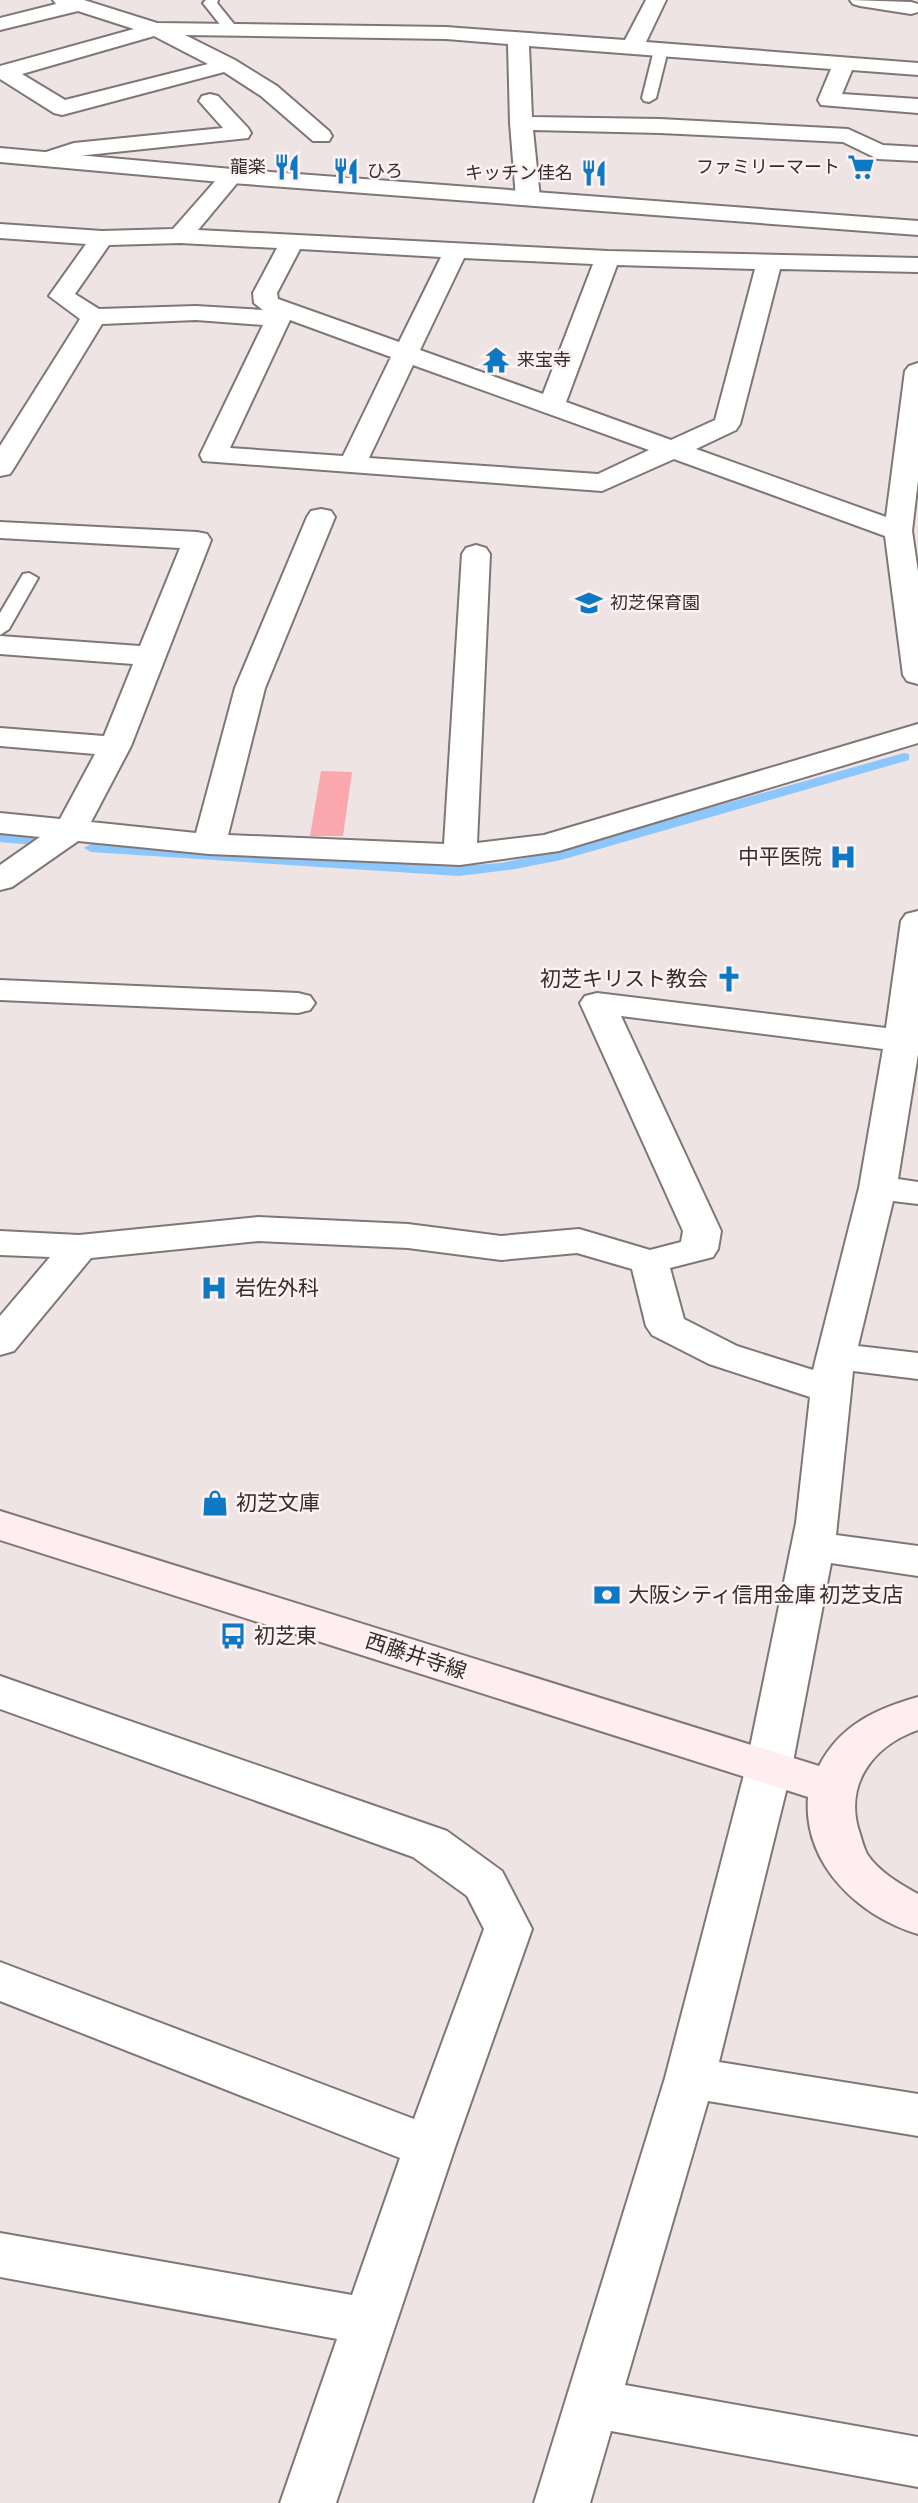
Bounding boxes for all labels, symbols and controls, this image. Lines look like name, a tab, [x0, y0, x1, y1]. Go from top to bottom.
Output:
restaurant icon: 龍楽	[272, 152, 302, 182]
supermarket icon: ファミリーマート	[846, 152, 876, 182]
restaurant icon: ひろ	[331, 156, 361, 186]
place label: 龍楽	[230, 158, 266, 177]
restaurant icon: キッチン佳名	[579, 158, 609, 188]
place label: ファミリーマート	[696, 159, 840, 177]
place label: ひろ	[367, 163, 403, 181]
place label: キッチン佳名	[465, 163, 573, 183]
temple icon: 来宝寺	[481, 345, 511, 375]
place label: 来宝寺	[517, 351, 571, 370]
school or university icon: 初芝保育園	[574, 588, 604, 618]
place label: 初芝保育園	[610, 594, 700, 613]
hospital icon: 中平医院	[828, 842, 858, 872]
place label: 中平医院	[738, 846, 822, 868]
church icon: 初芝キリスト教会	[714, 964, 744, 994]
place label: 初芝キリスト教会	[540, 968, 708, 990]
hospital icon: 岩佐外科	[199, 1273, 229, 1303]
place label: 岩佐外科	[235, 1277, 319, 1299]
shop icon: 初芝文庫	[200, 1488, 230, 1518]
place label: 初芝文庫	[236, 1492, 320, 1514]
bank icon: 大阪シティ信用金庫 初芝支店	[592, 1580, 622, 1610]
place label: 大阪シティ信用金庫 初芝支店	[628, 1584, 903, 1606]
bus stop icon: 初芝東	[218, 1621, 248, 1651]
place label: 初芝東	[254, 1625, 317, 1647]
street label: 西藤井寺線	[363, 1629, 469, 1683]

